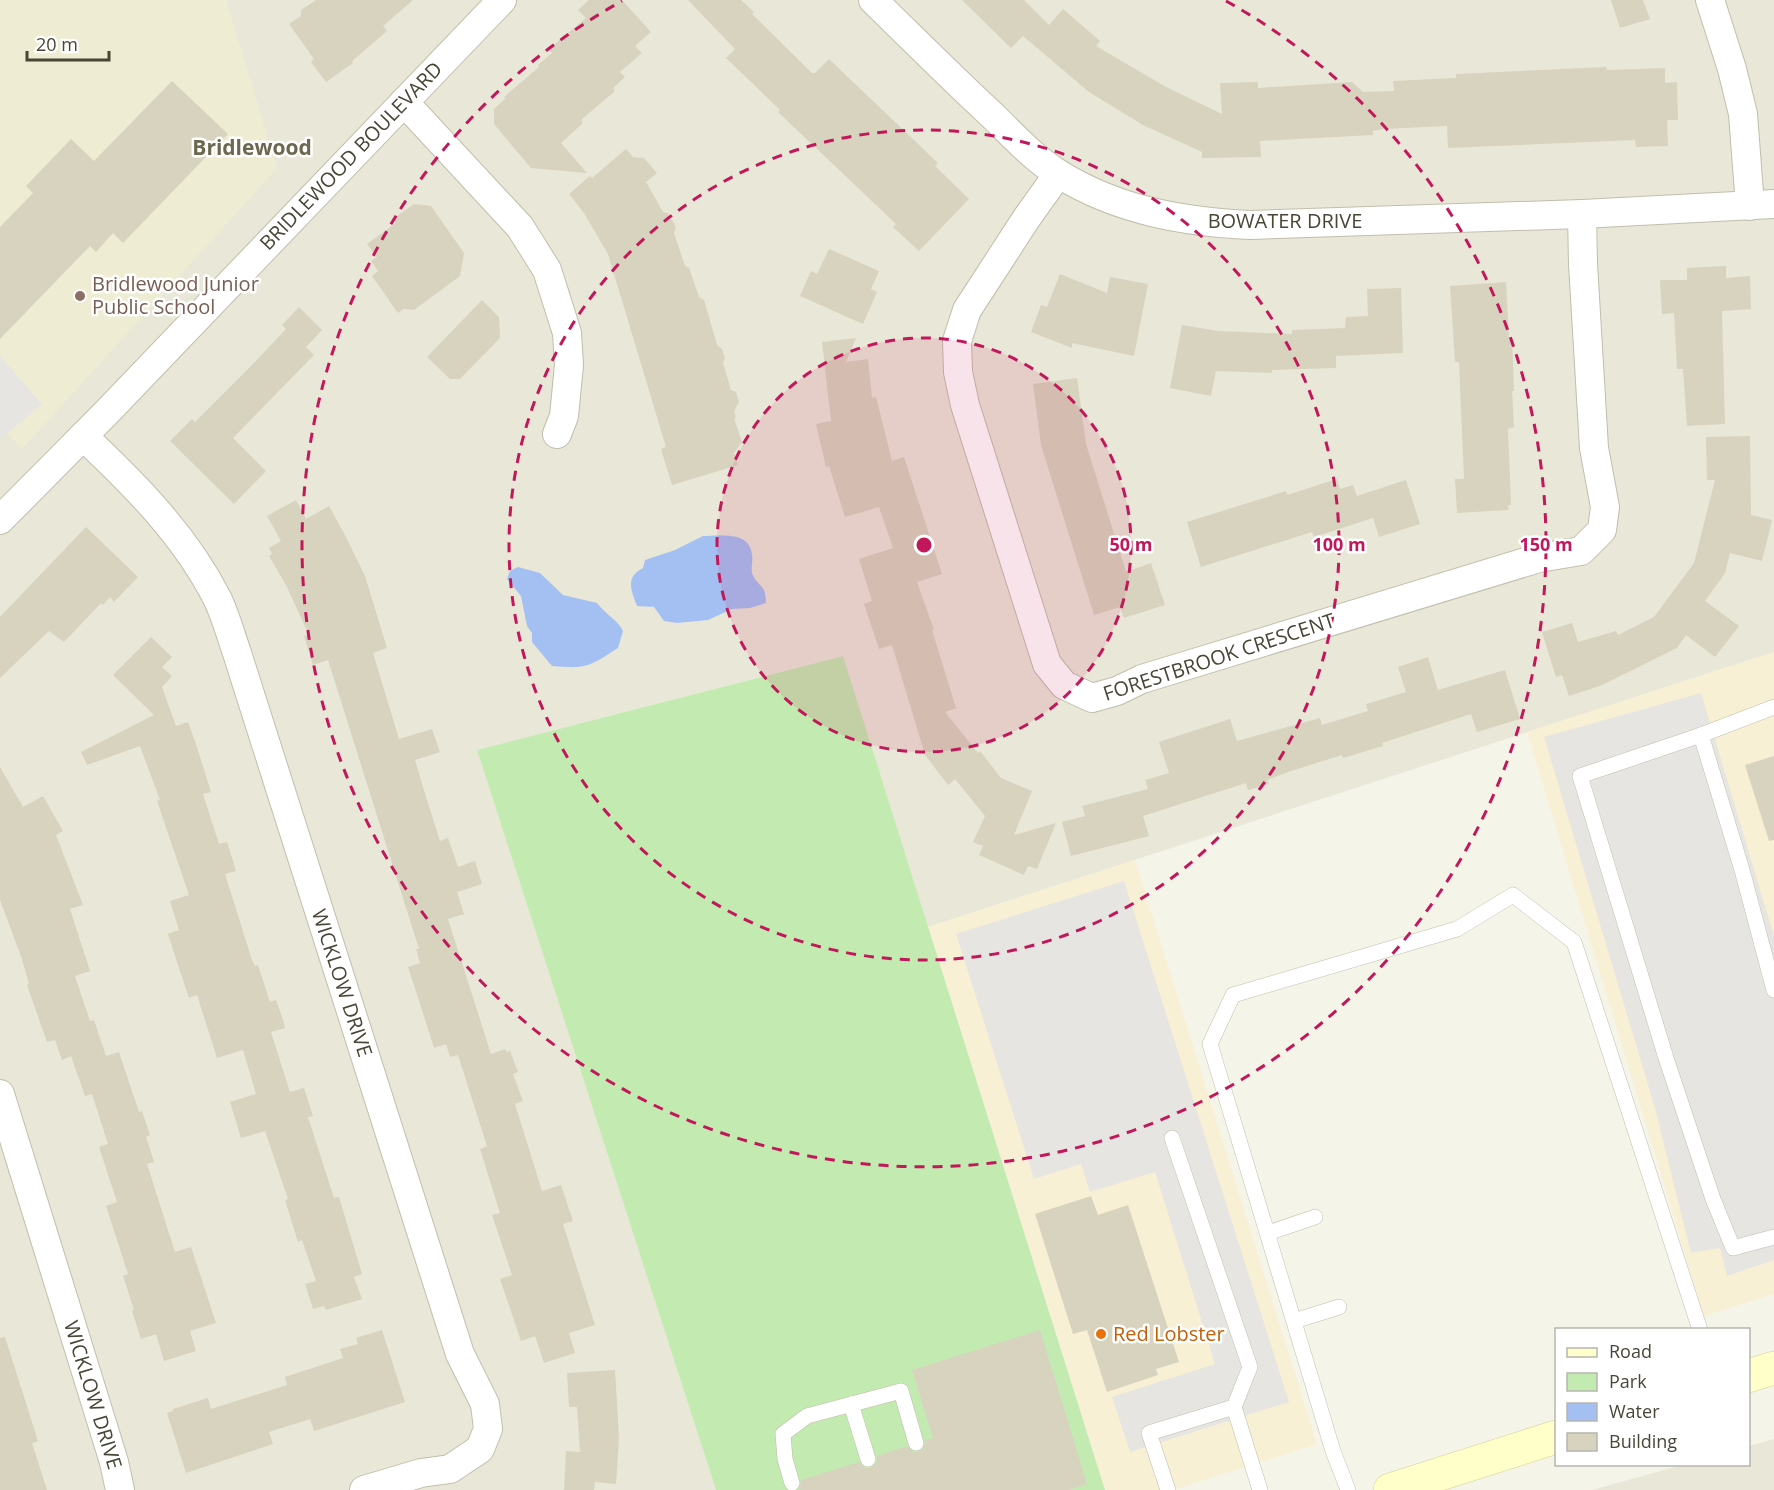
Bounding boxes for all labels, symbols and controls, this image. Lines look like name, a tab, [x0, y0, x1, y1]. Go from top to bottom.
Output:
scale bar	[27, 24, 110, 62]
text: 20 m	[36, 32, 78, 56]
street label: BRIDLEWOOD BOULEVARD	[253, 56, 448, 256]
district label: Bridlewood	[192, 133, 312, 161]
street label: BOWATER DRIVE	[1208, 207, 1362, 234]
place label: Bridlewood Junior Public School	[92, 270, 259, 320]
marker: Bridlewood Junior Public School	[73, 289, 87, 303]
text: 50 m	[1110, 532, 1152, 556]
text: 100 m	[1312, 532, 1366, 556]
text: 150 m	[1519, 532, 1573, 556]
centre of rings	[914, 535, 934, 555]
street label: FORESTBROOK CRESCENT	[1100, 606, 1338, 707]
street label: WICKLOW DRIVE	[306, 905, 379, 1060]
street label: WICKLOW DRIVE	[58, 1317, 129, 1472]
place label: Red Lobster	[1113, 1320, 1225, 1347]
marker: Red Lobster	[1094, 1327, 1108, 1341]
legend	[1555, 1328, 1750, 1466]
text: Road	[1609, 1339, 1652, 1363]
text: Park	[1609, 1369, 1647, 1393]
text: Water	[1609, 1399, 1660, 1423]
text: Building	[1609, 1429, 1677, 1453]

